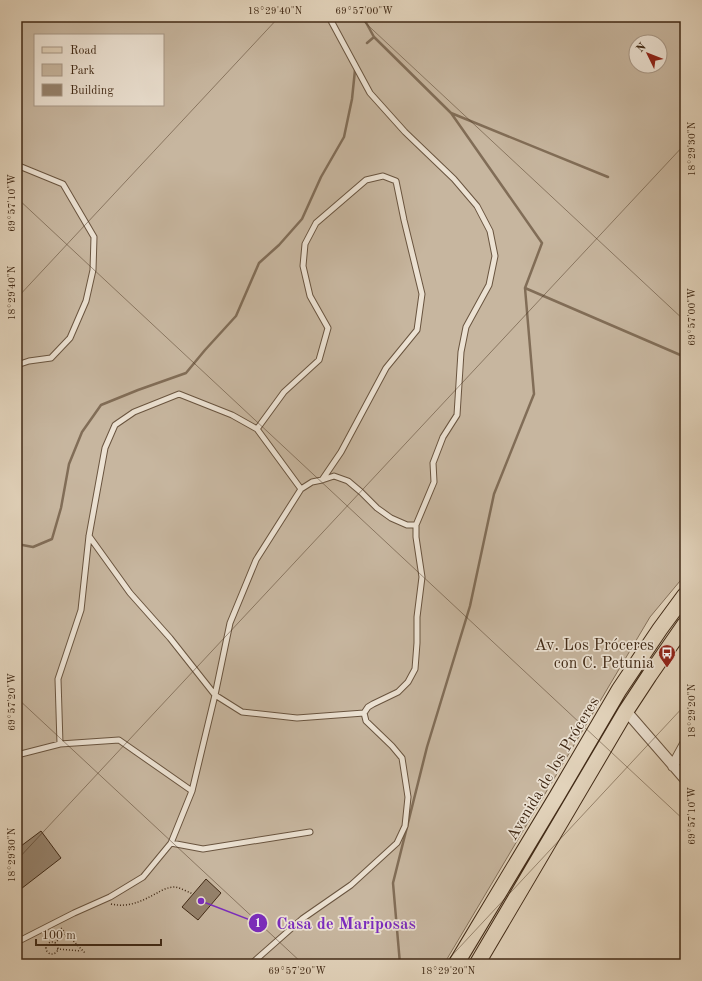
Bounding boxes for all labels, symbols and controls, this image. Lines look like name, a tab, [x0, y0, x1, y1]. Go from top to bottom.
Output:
text: 18°29'40"N	[248, 6, 303, 16]
text: 69°57'00"W	[335, 6, 393, 16]
legend	[34, 34, 164, 106]
north arrow	[628, 34, 668, 74]
text: N	[635, 41, 649, 55]
text: Road	[70, 45, 97, 57]
text: Park	[70, 65, 95, 77]
text: Building	[70, 85, 114, 97]
text: 18°29'30"N	[687, 121, 697, 176]
text: 69°57'10"W	[7, 174, 17, 232]
text: 18°29'40"N	[7, 265, 17, 320]
text: 69°57'00"W	[687, 288, 697, 346]
place label: Av. Los Próceres con C. Petunia	[535, 638, 654, 672]
bus stop icon: Av. Los Próceres con C. Petunia	[657, 643, 677, 668]
text: 69°57'20"W	[7, 673, 17, 731]
text: 18°29'20"N	[687, 683, 697, 738]
street label: Avenida de los Próceres	[505, 694, 603, 844]
text: 69°57'10"W	[687, 787, 697, 845]
text: 18°29'30"N	[7, 827, 17, 882]
callout: Casa de Mariposas	[248, 908, 424, 937]
text: Casa de Mariposas	[276, 916, 416, 933]
text: 1	[255, 918, 261, 930]
scale bar	[36, 921, 161, 947]
text: 100 m	[42, 930, 76, 942]
text: 69°57'20"W	[268, 966, 326, 976]
text: 18°29'20"N	[421, 966, 476, 976]

